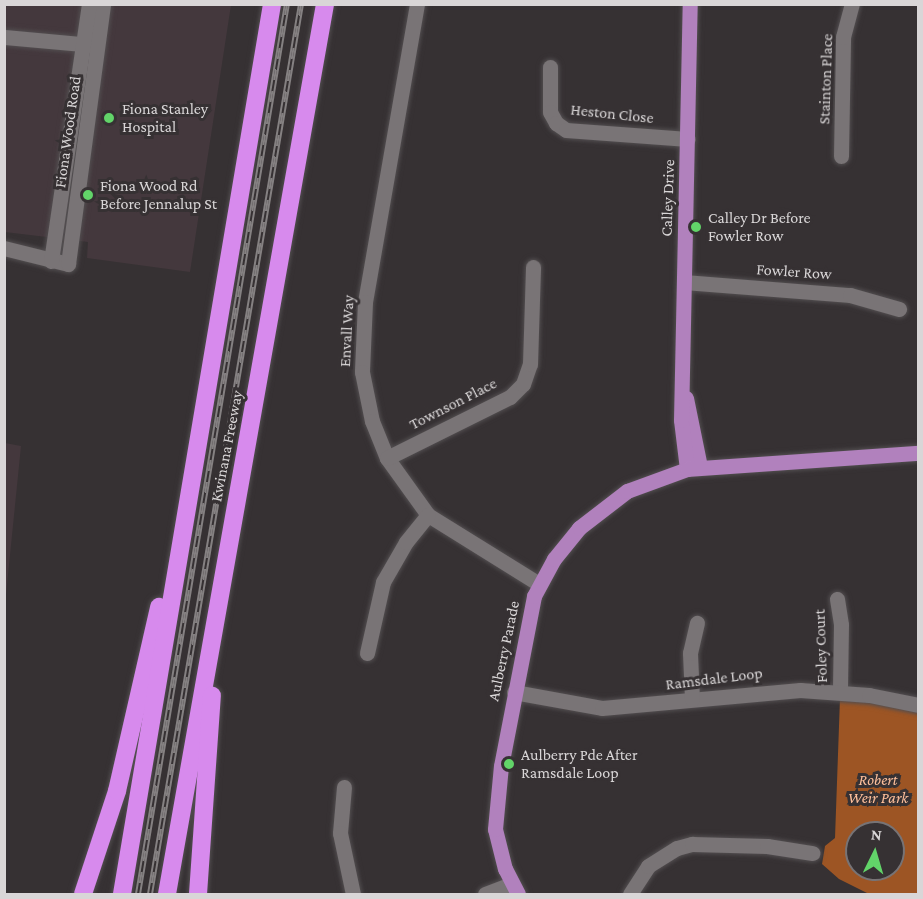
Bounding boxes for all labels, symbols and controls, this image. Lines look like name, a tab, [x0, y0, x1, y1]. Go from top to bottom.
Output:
street label: Stainton Place	[815, 33, 837, 125]
street label: Fiona Wood Road	[51, 75, 85, 189]
place label: Fiona Stanley Hospital	[122, 99, 208, 137]
street label: Heston Close	[570, 100, 654, 128]
marker: Fiona Stanley Hospital	[100, 109, 118, 127]
street label: Calley Drive	[657, 159, 679, 237]
place label: Fiona Wood Rd Before Jennalup St	[100, 176, 217, 214]
marker: Fiona Wood Rd Before Jennalup St	[81, 188, 95, 202]
place label: Calley Dr Before Fowler Row	[708, 208, 811, 246]
marker: Calley Dr Before Fowler Row	[689, 220, 703, 234]
street label: Fowler Row	[756, 260, 832, 284]
street label: Envall Way	[336, 295, 358, 367]
street label: Townson Place	[406, 374, 500, 434]
street label: Kwinana Freeway	[207, 389, 247, 503]
street label: Aulberry Parade	[484, 599, 524, 703]
street label: Foley Court	[810, 609, 832, 683]
street label: Ramsdale Loop	[664, 664, 764, 694]
place label: Aulberry Pde After Ramsdale Loop	[521, 745, 638, 783]
marker: Aulberry Pde After Ramsdale Loop	[502, 757, 516, 771]
park label: Robert Weir Park	[848, 770, 908, 808]
north arrow	[845, 821, 905, 881]
text: N	[870, 826, 883, 844]

